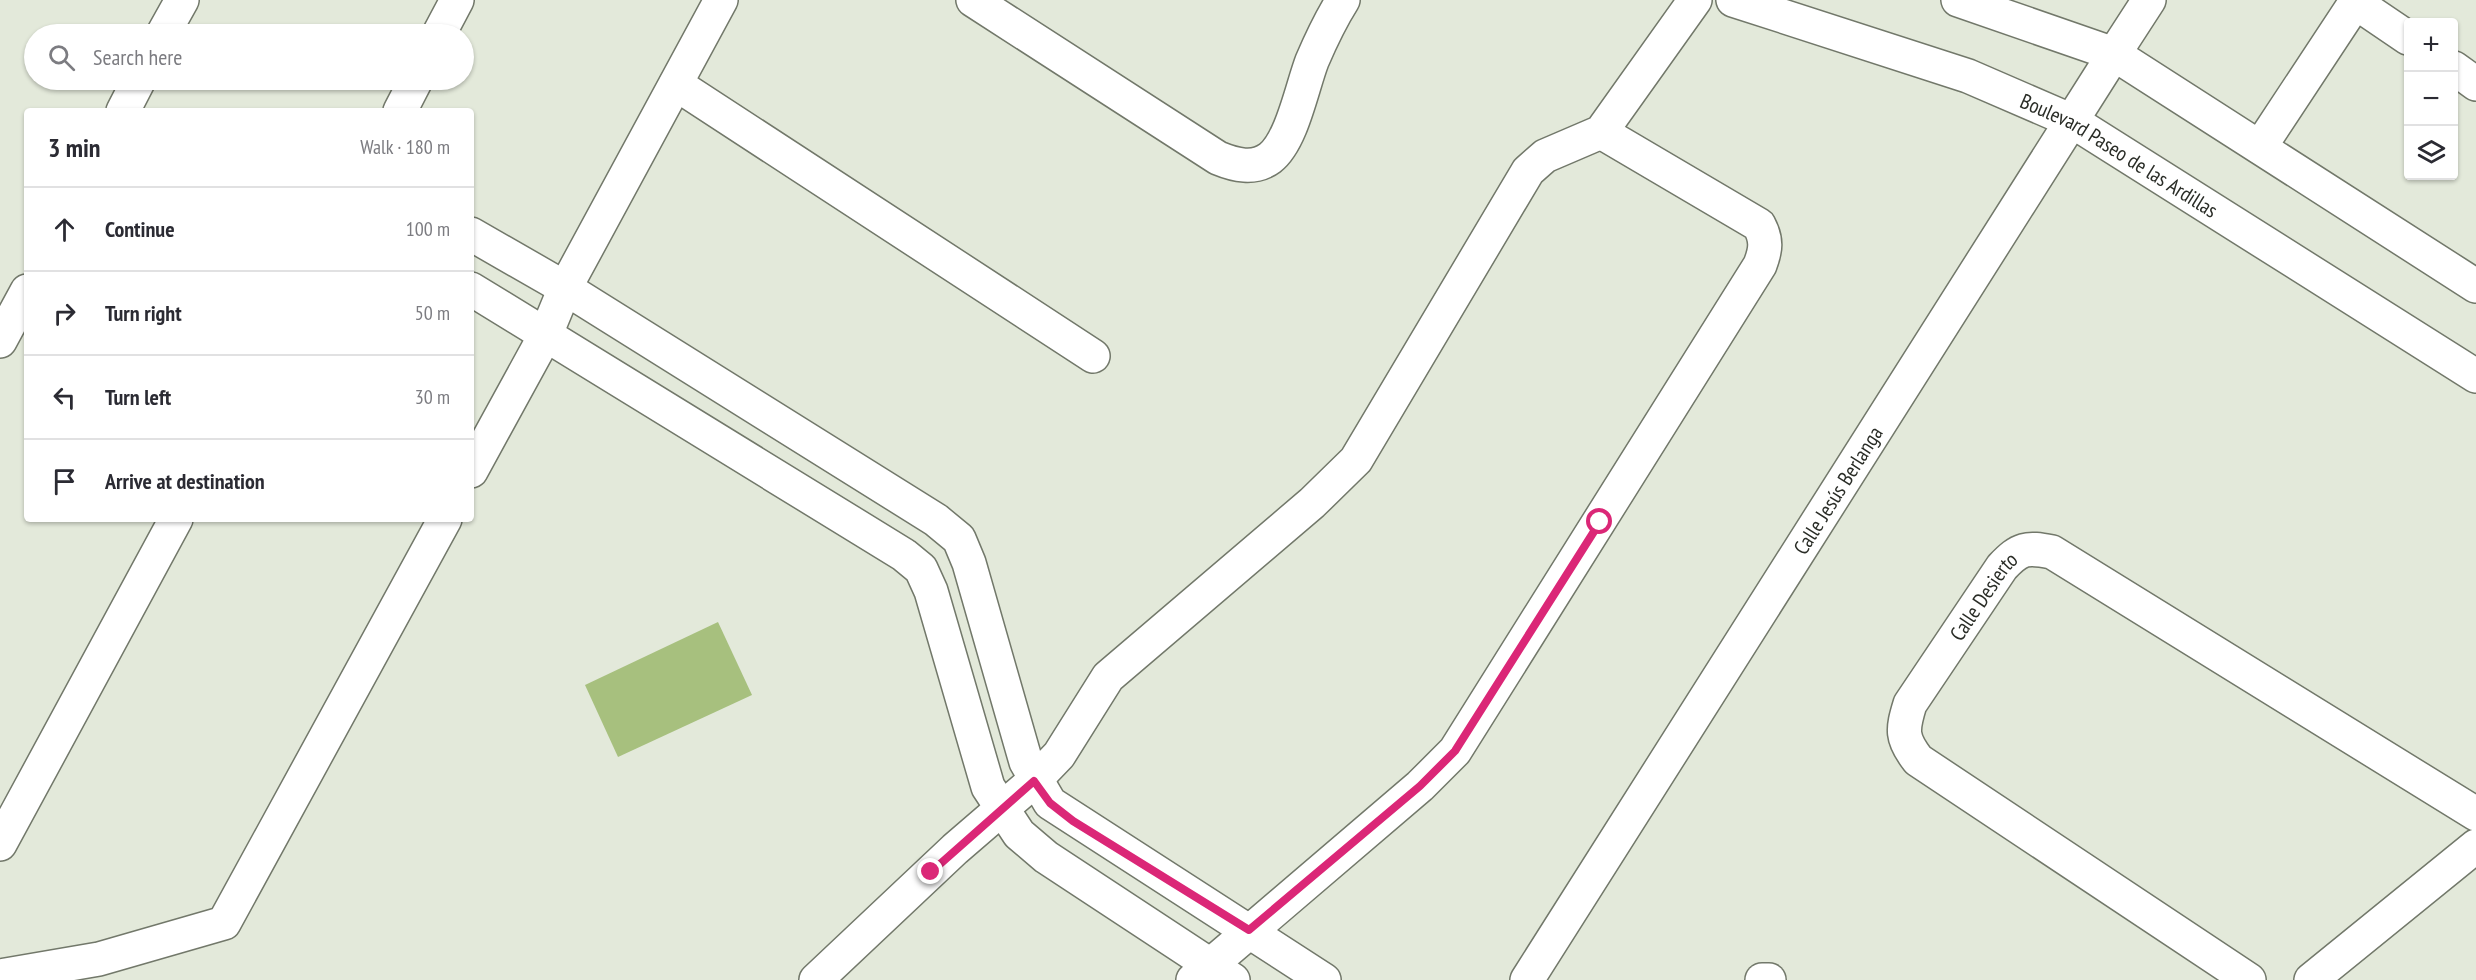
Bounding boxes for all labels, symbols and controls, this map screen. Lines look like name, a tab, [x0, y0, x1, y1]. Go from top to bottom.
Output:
map controls	[2404, 18, 2458, 180]
button: +	[2404, 18, 2458, 72]
search box	[24, 24, 474, 90]
icon: search	[45, 41, 78, 74]
text: Search here	[93, 43, 182, 71]
button: −	[2404, 72, 2458, 126]
street label: Boulevard Paseo de las Ardillas	[2016, 87, 2223, 223]
button: layers	[2404, 126, 2458, 180]
text: 3 min	[48, 131, 101, 164]
text: Walk · 180 m	[360, 134, 450, 160]
icon: ahead	[48, 213, 81, 246]
text: Continue	[105, 215, 175, 243]
text: 100 m	[406, 216, 450, 242]
icon: right	[48, 297, 81, 330]
text: Turn right	[105, 299, 182, 327]
text: 50 m	[415, 300, 450, 326]
icon: left	[48, 381, 81, 414]
text: Turn left	[105, 383, 171, 411]
text: 30 m	[415, 384, 450, 410]
street label: Calle Jesús Berlanga	[1787, 421, 1888, 559]
icon: arrive	[48, 465, 81, 498]
text: Arrive at destination	[105, 467, 265, 495]
route start	[1586, 508, 1612, 534]
street label: Calle Desierto	[1943, 546, 2023, 646]
route end	[917, 858, 943, 884]

